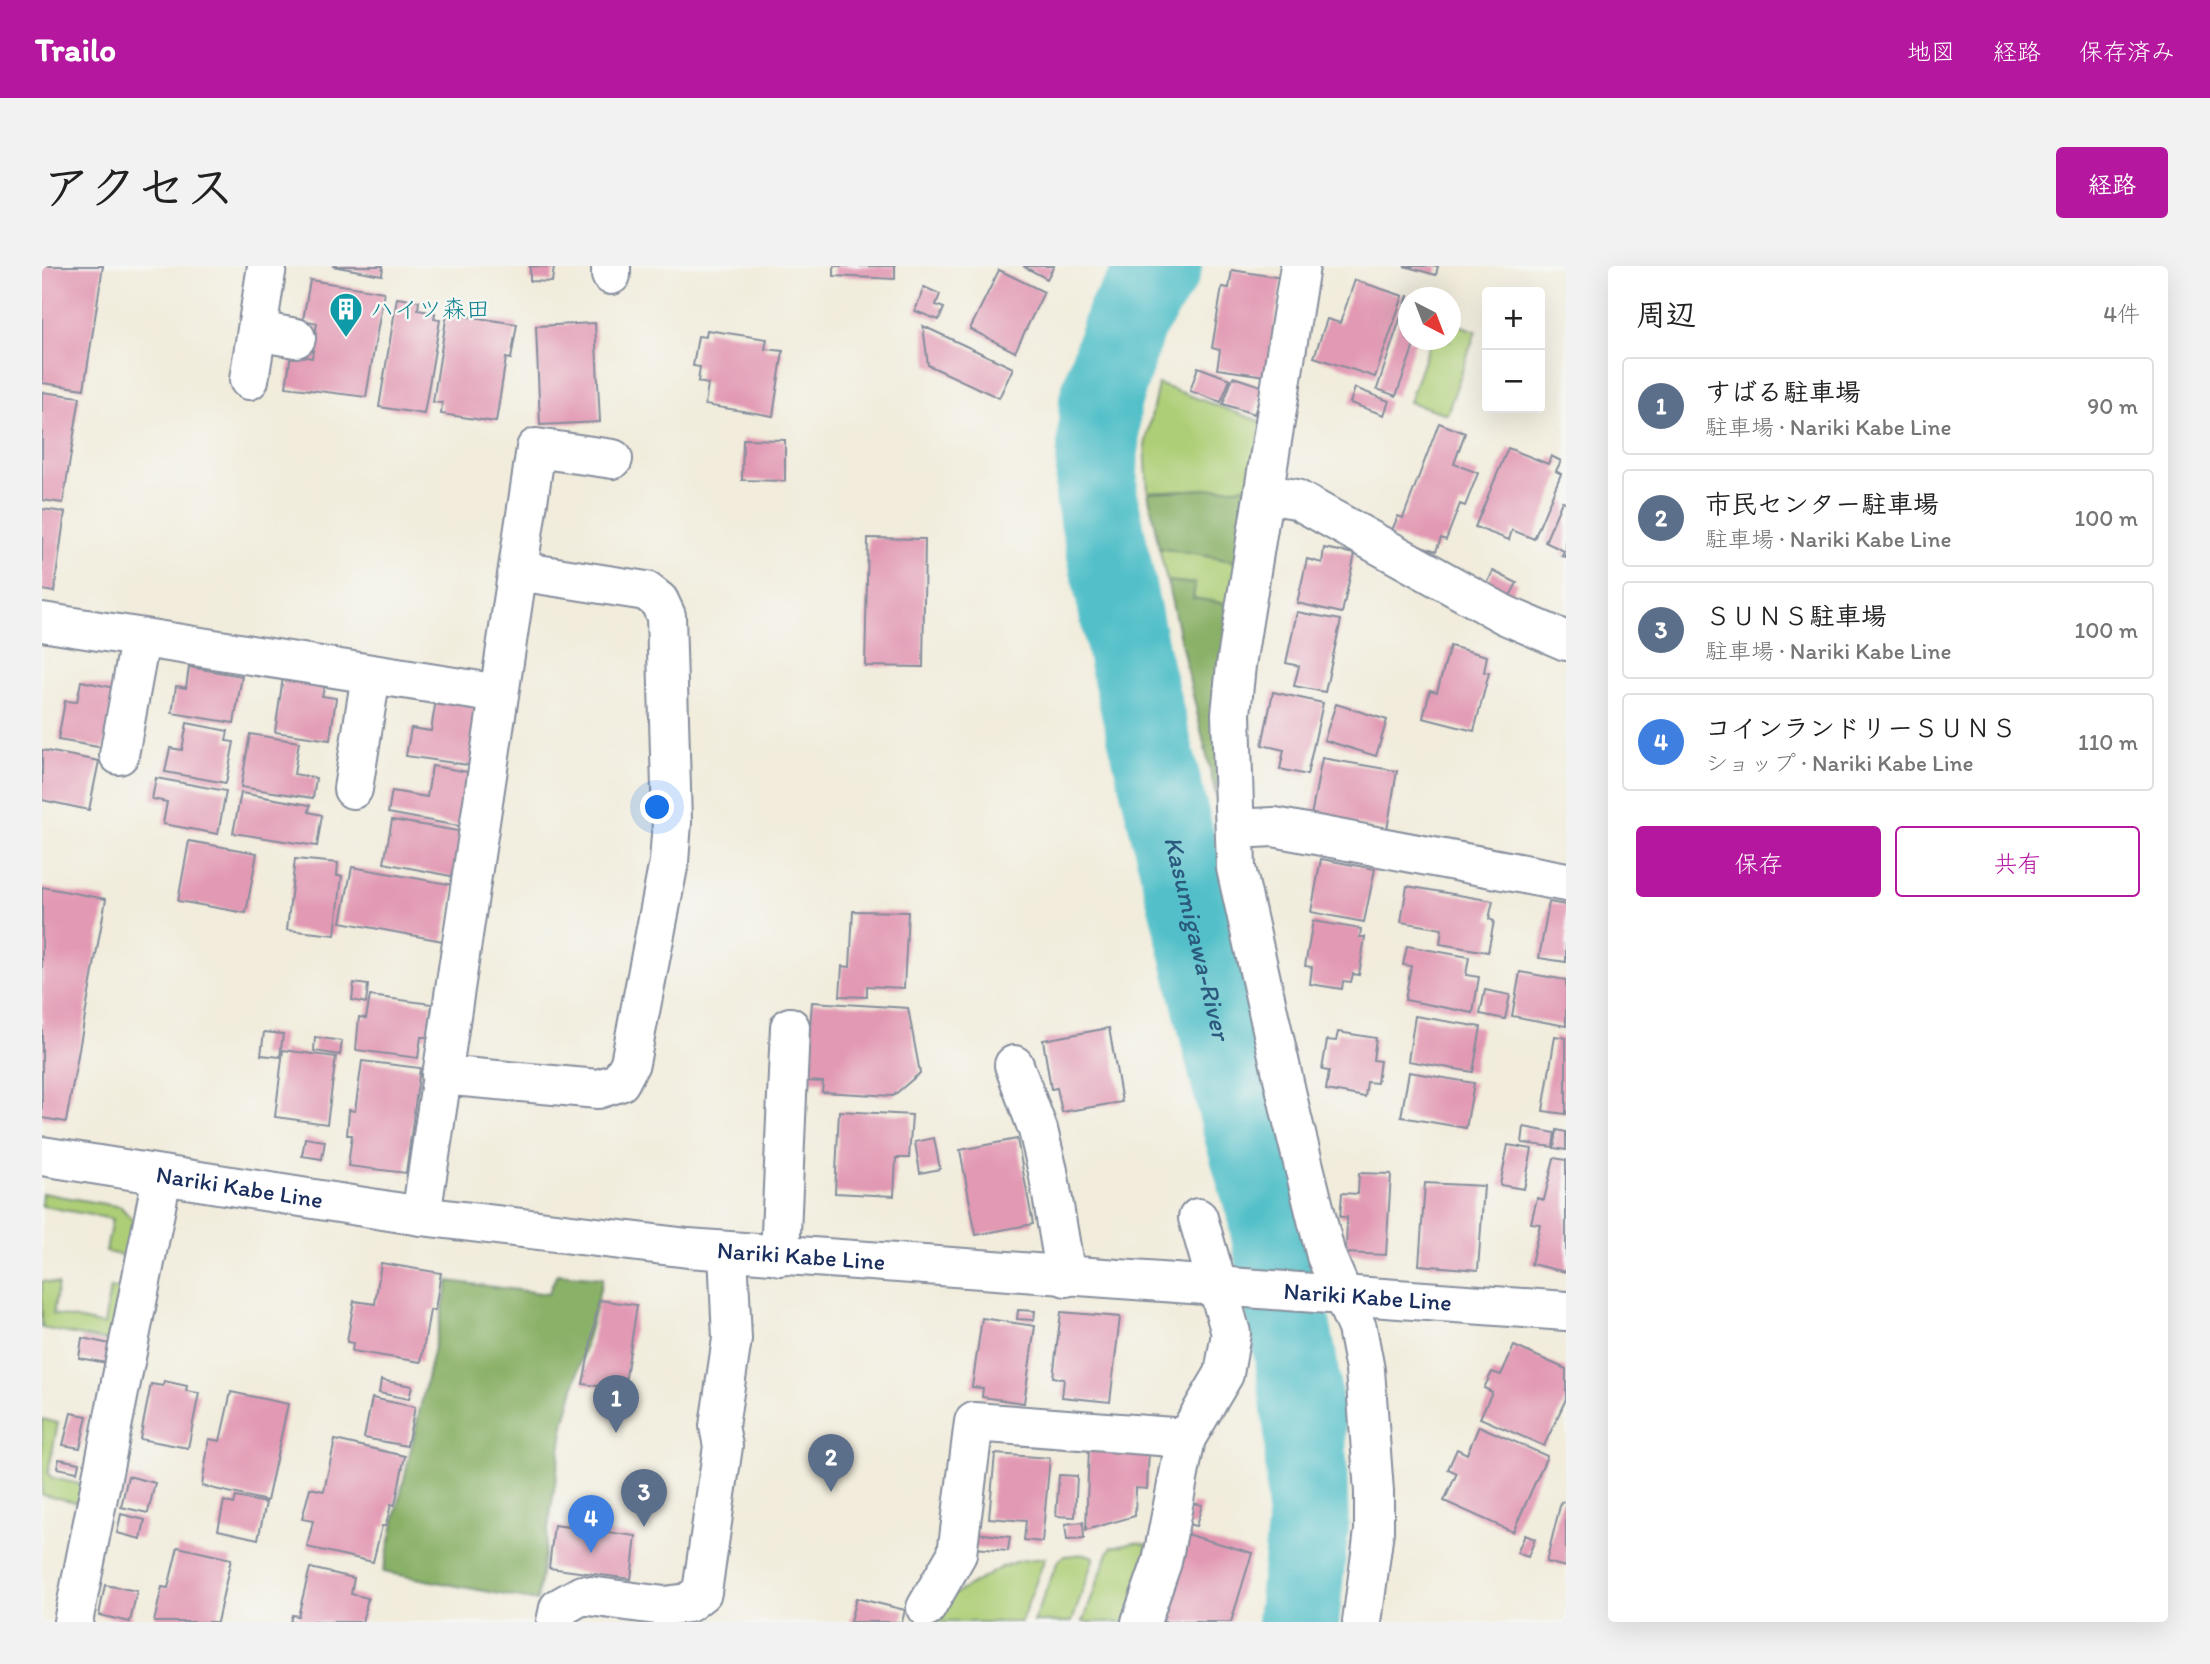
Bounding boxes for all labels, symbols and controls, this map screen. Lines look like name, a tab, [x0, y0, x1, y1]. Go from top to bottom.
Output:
text: Trailo	[35, 30, 116, 69]
text: 地図	[1907, 37, 1955, 66]
text: 経路	[1993, 37, 2041, 66]
text: 保存済み	[2079, 37, 2175, 66]
button: 経路	[2056, 147, 2168, 218]
text: アクセス	[42, 157, 235, 216]
north arrow	[1398, 287, 1461, 350]
map controls	[1482, 287, 1545, 413]
button: +	[1482, 287, 1545, 350]
building icon: ハイツ森田	[327, 290, 365, 339]
place label: ハイツ森田	[370, 294, 490, 323]
text: 周辺	[1636, 296, 1696, 333]
text: 4件	[2103, 300, 2140, 328]
button: −	[1482, 350, 1545, 413]
text: すばる駐車場	[1705, 376, 1861, 408]
text: 1	[1656, 392, 1666, 420]
text: 90 m	[2087, 392, 2138, 420]
text: 駐車場 · Nariki Kabe Line	[1705, 413, 1951, 441]
text: 市民センター駐車場	[1705, 488, 1939, 520]
text: 2	[1655, 504, 1667, 532]
text: 100 m	[2074, 504, 2138, 532]
text: 駐車場 · Nariki Kabe Line	[1705, 525, 1951, 553]
text: ＳＵＮＳ駐車場	[1705, 600, 1887, 632]
text: 3	[1655, 616, 1667, 644]
text: 100 m	[2074, 616, 2138, 644]
text: 駐車場 · Nariki Kabe Line	[1705, 637, 1951, 665]
text: コインランドリーＳＵＮＳ	[1705, 712, 2017, 744]
text: 4	[1654, 728, 1668, 756]
text: 110 m	[2078, 728, 2138, 756]
text: ショップ · Nariki Kabe Line	[1705, 749, 1973, 777]
your location	[640, 790, 674, 824]
button: 保存	[1636, 826, 1881, 897]
button: 共有	[1895, 826, 2140, 897]
water label: Kasumigawa-River	[1157, 833, 1238, 1046]
street label: Nariki Kabe Line	[154, 1159, 325, 1214]
street label: Nariki Kabe Line	[716, 1235, 886, 1276]
street label: Nariki Kabe Line	[1283, 1276, 1453, 1317]
pin: 1	[593, 1375, 639, 1433]
pin: 2	[808, 1434, 854, 1492]
pin: 3	[621, 1469, 667, 1527]
pin: 4	[568, 1495, 614, 1553]

